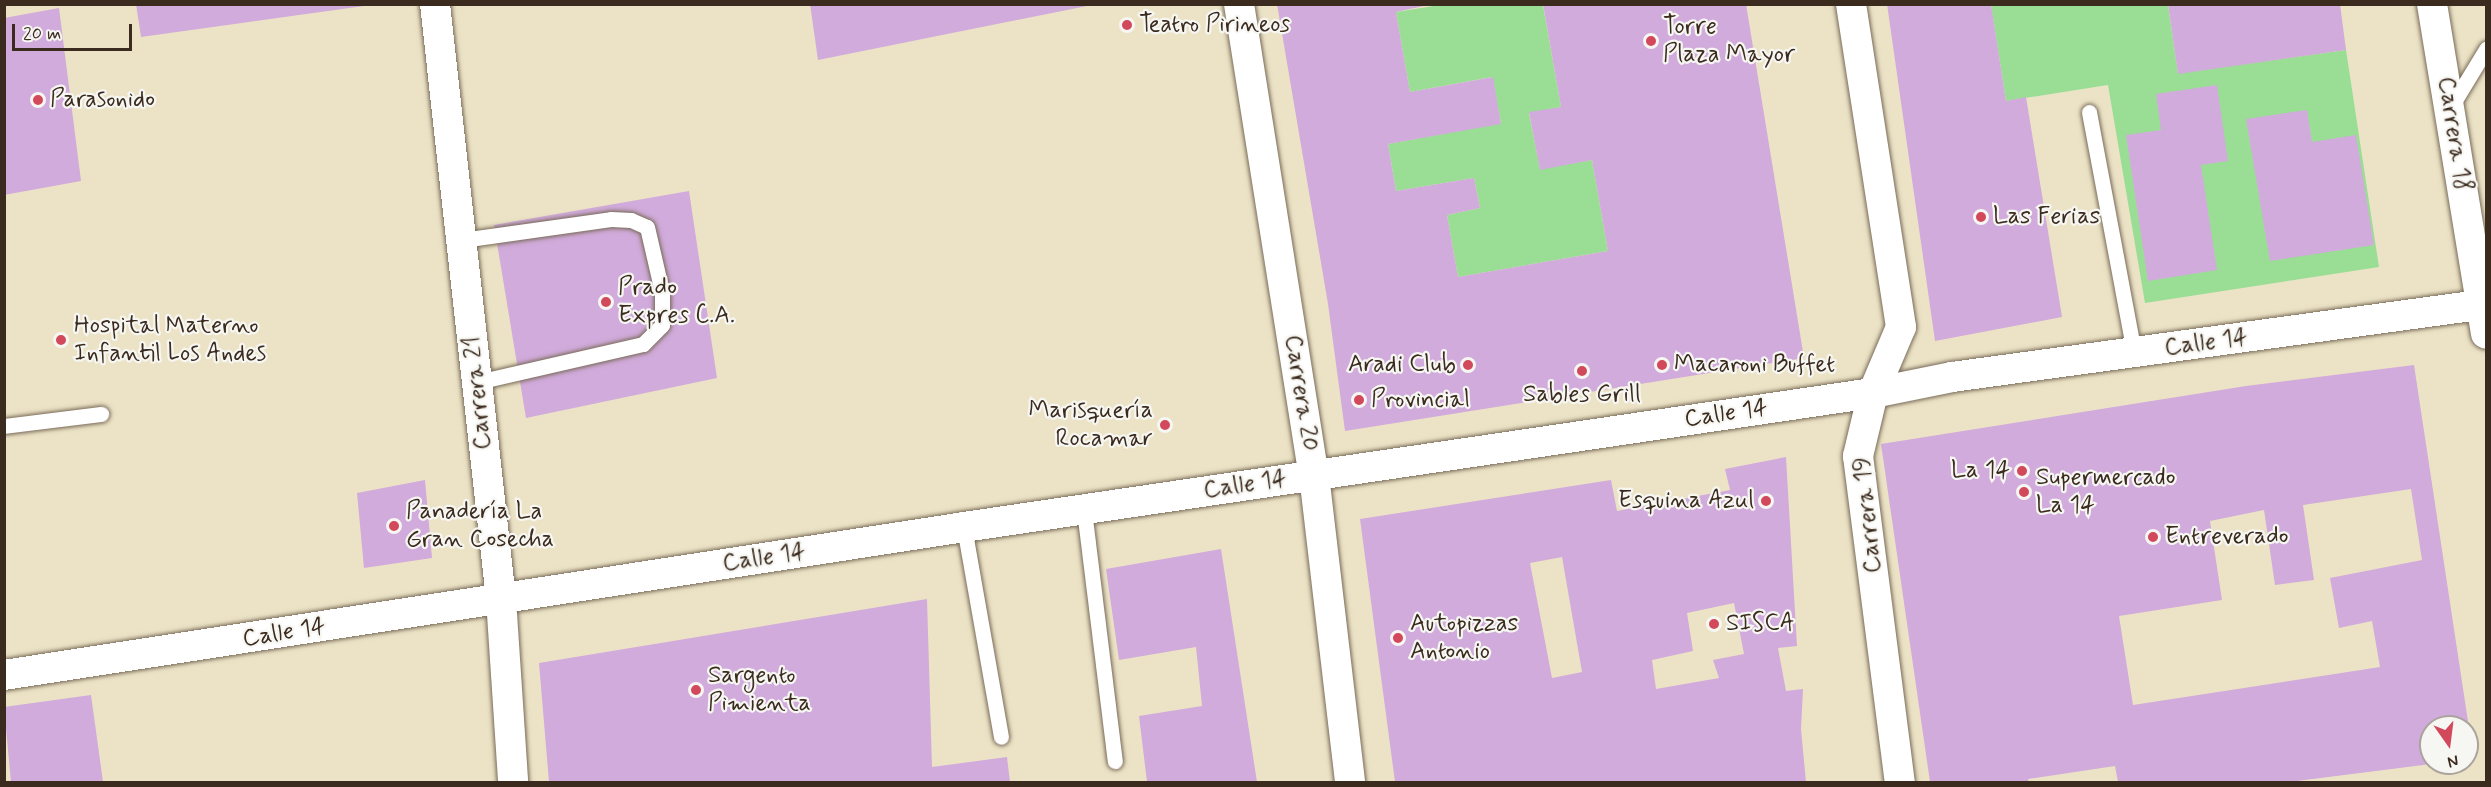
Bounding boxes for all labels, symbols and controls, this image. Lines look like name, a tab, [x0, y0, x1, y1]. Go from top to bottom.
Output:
place label: Teatro Pirineos	[1139, 11, 1290, 39]
scale bar	[15, 12, 135, 50]
place label: Torre Plaza Mayor	[1663, 13, 1793, 69]
marker: Teatro Pirineos	[1120, 18, 1134, 32]
text: 20 m	[23, 22, 61, 46]
marker: Torre Plaza Mayor	[1644, 34, 1658, 48]
street label: Carrera 18	[2431, 75, 2477, 193]
place label: Parasonido	[50, 86, 155, 114]
marker: Parasonido	[31, 93, 45, 107]
place label: Las Ferias	[1993, 203, 2101, 231]
marker: Las Ferias	[1974, 210, 1988, 224]
place label: Prado Expres C.A.	[618, 274, 738, 330]
marker: Prado Expres C.A.	[599, 295, 613, 309]
place label: Hospital Materno Infantil Los Andes	[74, 312, 270, 368]
street label: Calle 14	[2163, 323, 2249, 363]
marker: Hospital Materno Infantil Los Andes	[52, 331, 70, 349]
street label: Carrera 20	[1278, 333, 1324, 453]
street label: Carrera 21	[458, 335, 498, 451]
place label: Aradi Club	[1348, 351, 1456, 379]
place label: Macaroni Buffet	[1674, 351, 1844, 379]
marker: Aradi Club	[1461, 358, 1475, 372]
marker: Macaroni Buffet	[1655, 358, 1669, 372]
marker: Sables Grill	[1575, 364, 1589, 378]
place label: Sables Grill	[1524, 381, 1640, 409]
place label: Provincial	[1371, 386, 1470, 414]
marker: Provincial	[1352, 393, 1366, 407]
street label: Calle 14	[1683, 394, 1769, 434]
place label: Marisquería Rocamar	[1028, 397, 1153, 453]
marker: Marisquería Rocamar	[1158, 418, 1172, 432]
street label: Carrera 19	[1848, 455, 1888, 575]
place label: La 14	[1951, 457, 2010, 485]
street label: Calle 14	[1202, 464, 1288, 506]
marker: La 14	[2015, 464, 2029, 478]
place label: Supermercado La 14	[2036, 464, 2176, 520]
marker: Supermercado La 14	[2017, 485, 2031, 499]
place label: Esquina Azul	[1622, 487, 1754, 515]
marker: Esquina Azul	[1759, 494, 1773, 508]
place label: Panadería La Gran Cosecha	[406, 498, 554, 554]
marker: Panadería La Gran Cosecha	[387, 519, 401, 533]
place label: Entreverado	[2165, 523, 2289, 551]
marker: Entreverado	[2146, 530, 2160, 544]
street label: Calle 14	[721, 537, 807, 579]
place label: Autopizzas Antonio	[1410, 610, 1518, 666]
place label: SISCA	[1726, 610, 1795, 638]
street label: Calle 14	[241, 612, 327, 654]
marker: SISCA	[1707, 617, 1721, 631]
marker: Autopizzas Antonio	[1391, 631, 1405, 645]
place label: Sargento Pimienta	[708, 662, 811, 718]
marker: Sargento Pimienta	[689, 683, 703, 697]
north arrow	[2419, 715, 2479, 775]
text: N	[2445, 750, 2461, 772]

